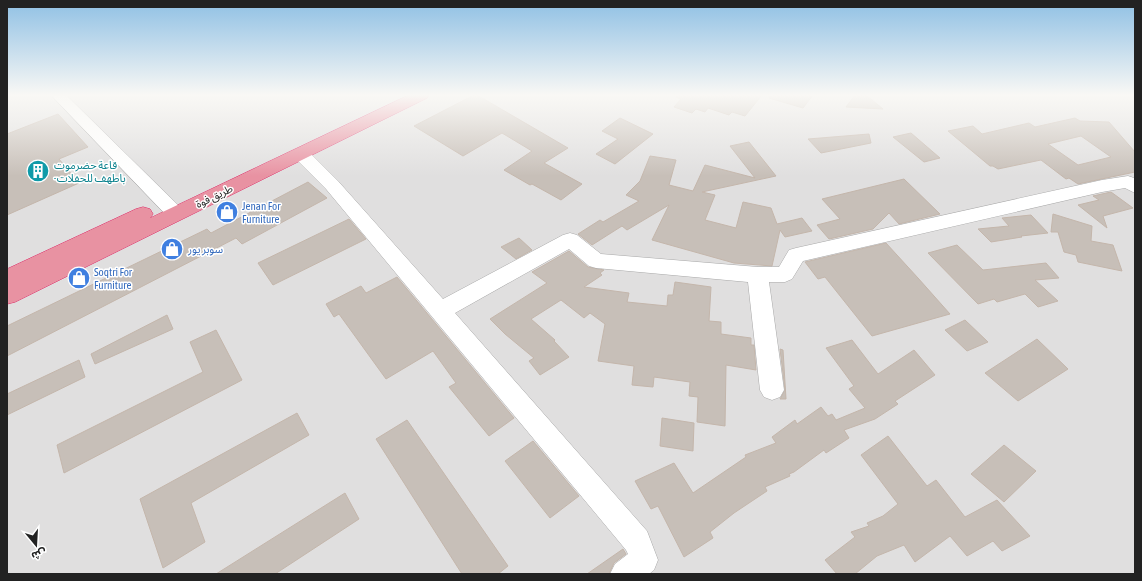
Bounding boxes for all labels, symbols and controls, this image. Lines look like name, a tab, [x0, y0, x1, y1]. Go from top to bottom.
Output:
building icon: قاعة حضرموت -باطهف للحفلات	[25, 158, 51, 184]
place label: قاعة حضرموت -باطهف للحفلات	[54, 159, 126, 185]
street label: طريق فوة	[194, 182, 235, 211]
shop icon: Jenan For Furniture	[214, 199, 240, 225]
place label: Jenan For Furniture	[242, 200, 281, 225]
shop icon: سوبر يور	[159, 236, 185, 262]
place label: سوبر يور	[187, 243, 224, 256]
shop icon: Soqtri For Furniture	[66, 265, 92, 291]
place label: Soqtri For Furniture	[94, 266, 133, 291]
north arrow	[16, 525, 56, 565]
text: ش	[30, 546, 48, 563]

